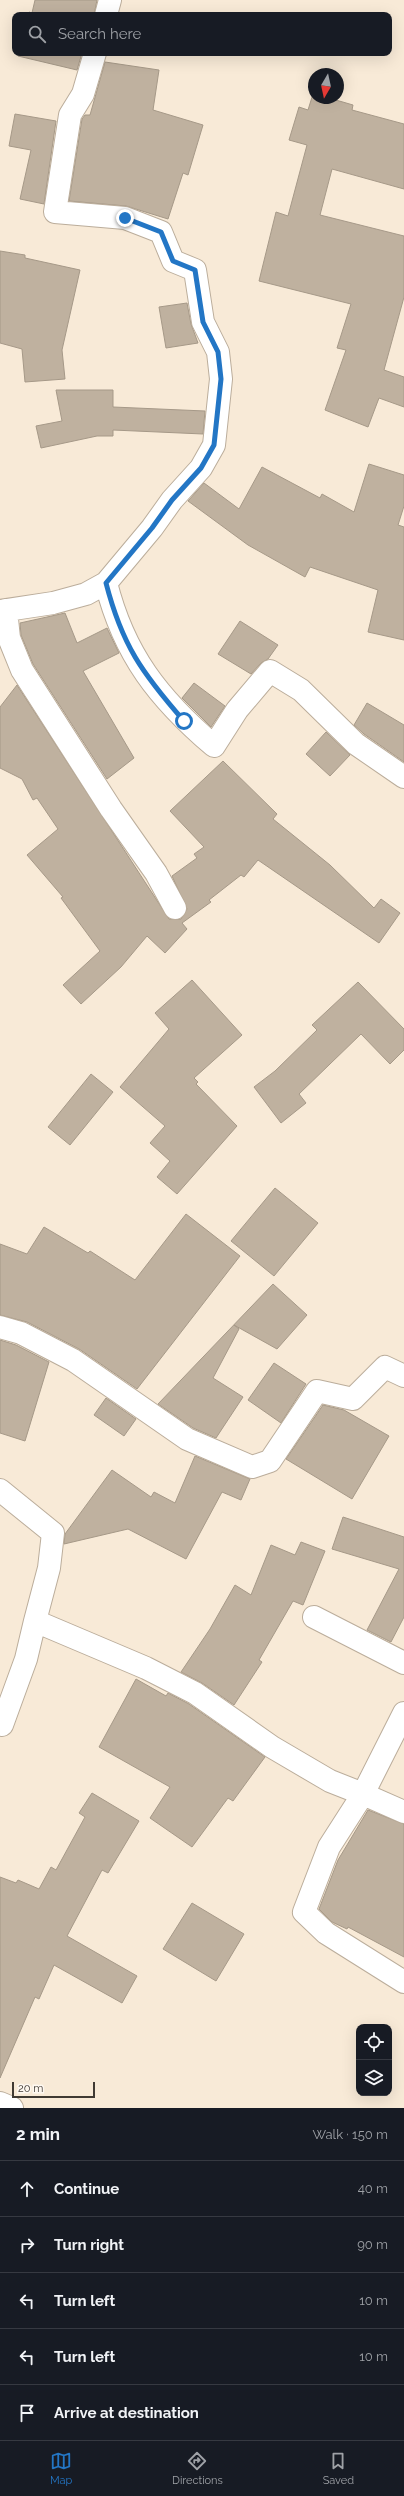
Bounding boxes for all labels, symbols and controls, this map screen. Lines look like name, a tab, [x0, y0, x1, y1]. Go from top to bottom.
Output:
search box	[12, 12, 392, 56]
icon: search	[26, 23, 48, 45]
text: Search here	[58, 25, 141, 43]
north arrow	[308, 68, 344, 104]
route end	[116, 209, 134, 227]
route start	[175, 712, 193, 730]
map controls	[356, 2024, 392, 2096]
button: locate	[356, 2024, 392, 2060]
button: layers	[356, 2060, 392, 2096]
scale bar	[12, 2080, 95, 2099]
text: 20 m	[18, 2082, 43, 2095]
text: 2 min	[16, 2124, 60, 2144]
text: Walk · 150 m	[313, 2127, 388, 2142]
icon: ahead	[16, 2178, 38, 2200]
text: Continue	[54, 2180, 119, 2198]
text: 40 m	[358, 2181, 388, 2196]
icon: right	[16, 2234, 38, 2256]
text: Turn right	[54, 2236, 124, 2254]
text: 90 m	[357, 2237, 388, 2252]
icon: left	[16, 2290, 38, 2312]
text: Turn left	[54, 2292, 115, 2310]
text: 10 m	[359, 2293, 388, 2308]
icon: left	[16, 2346, 38, 2368]
text: Turn left	[54, 2348, 115, 2366]
text: 10 m	[359, 2349, 388, 2364]
icon: arrive	[16, 2402, 38, 2424]
text: Arrive at destination	[54, 2404, 199, 2422]
tab: Map	[50, 2450, 72, 2487]
tab: Directions	[172, 2450, 223, 2487]
tab: Saved	[323, 2450, 354, 2487]

